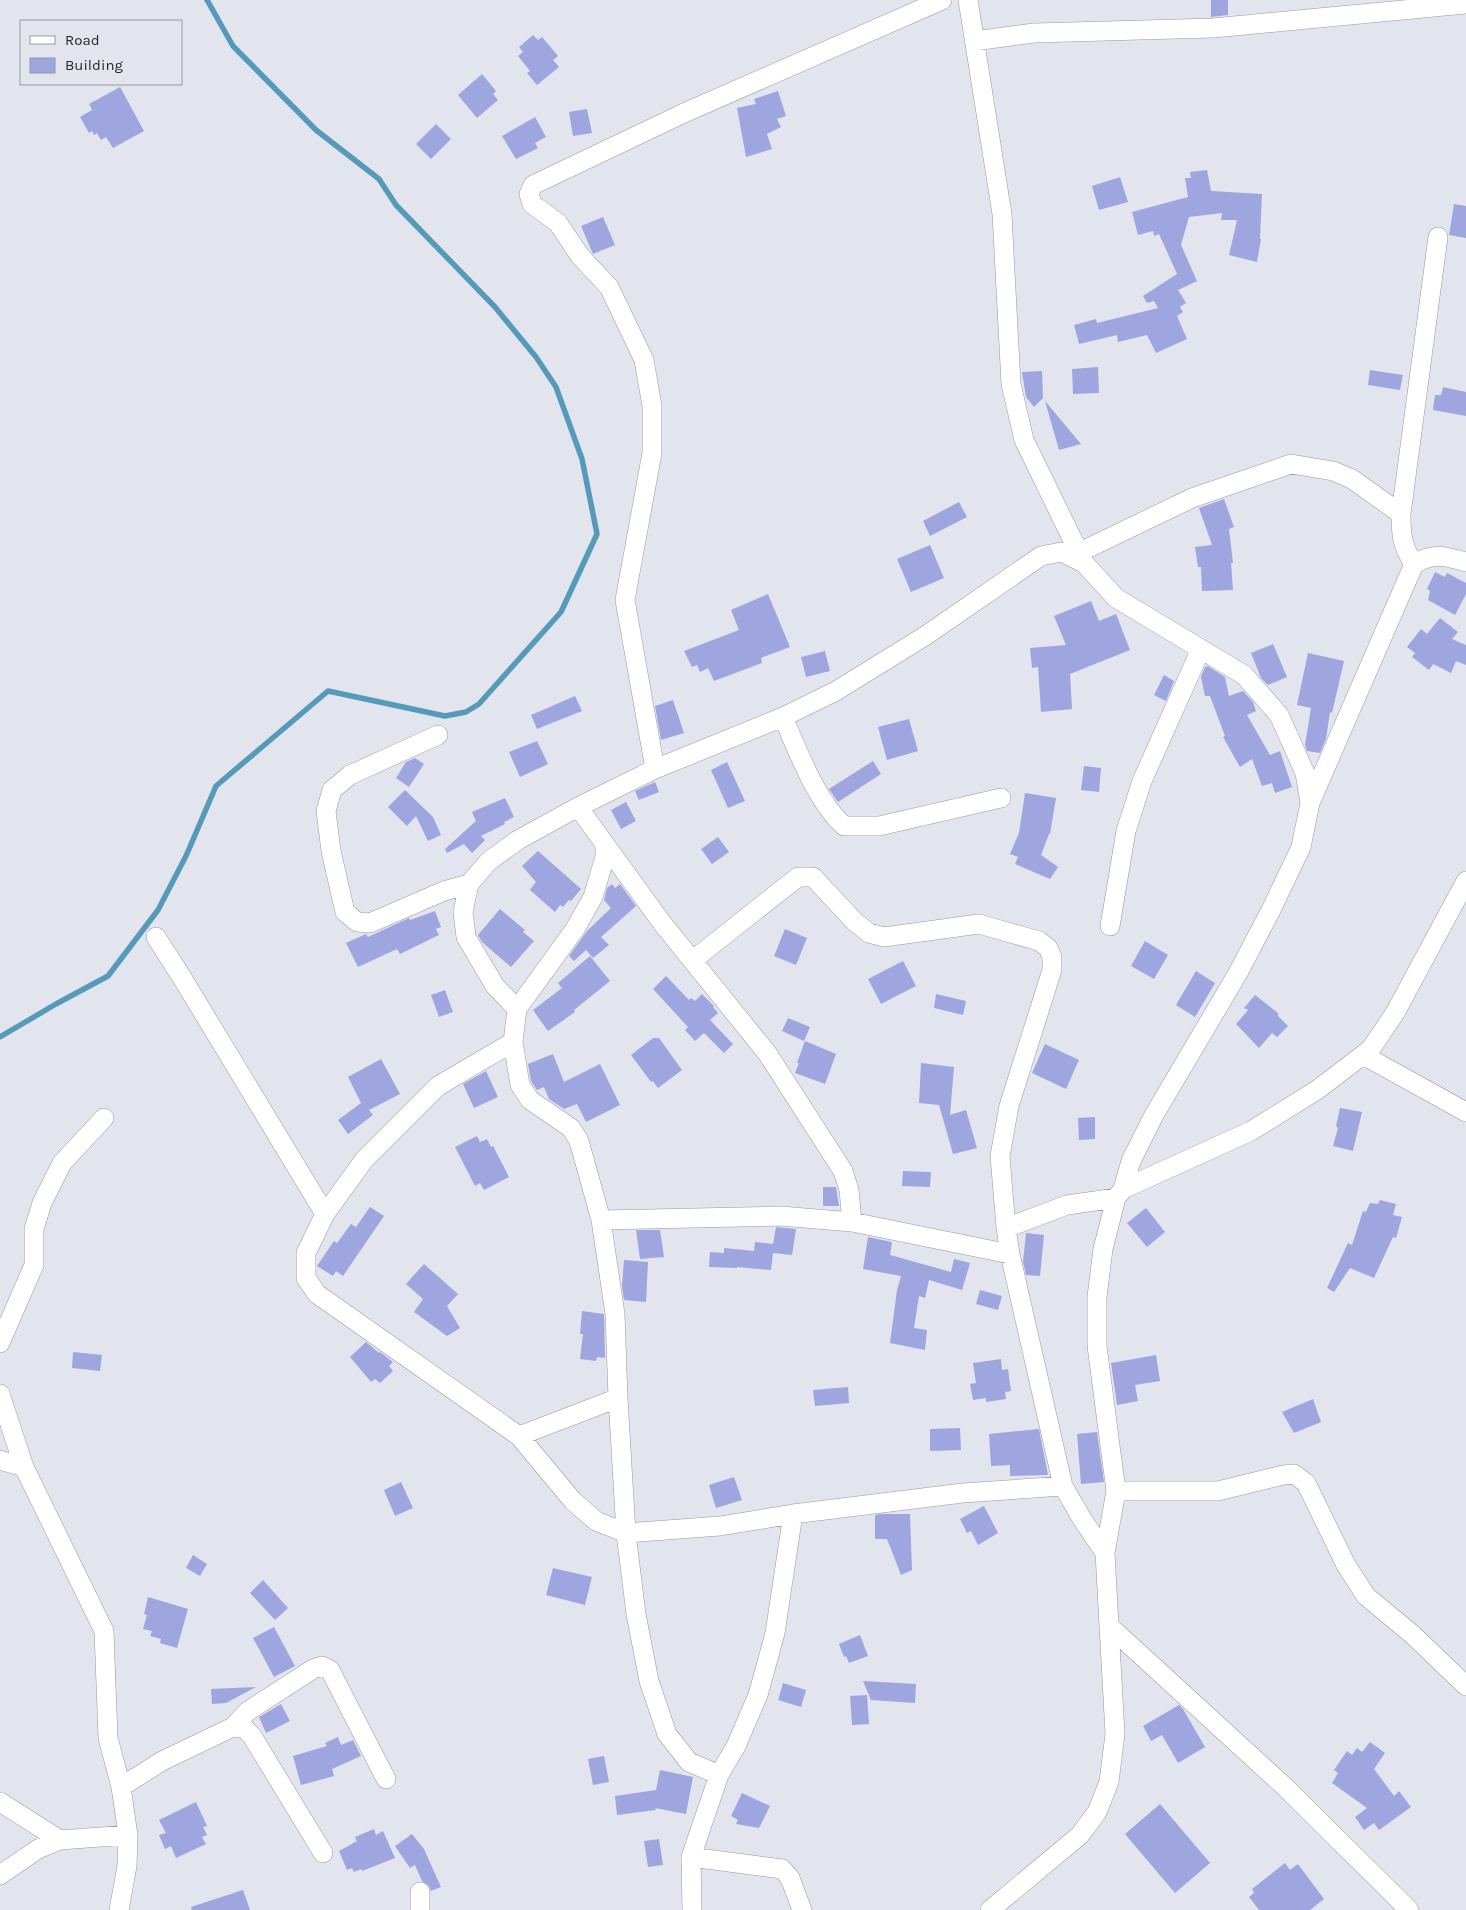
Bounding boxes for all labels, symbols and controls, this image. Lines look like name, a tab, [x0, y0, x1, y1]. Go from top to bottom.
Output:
legend	[20, 20, 182, 85]
text: Road	[65, 31, 100, 49]
text: Building	[65, 56, 123, 74]

